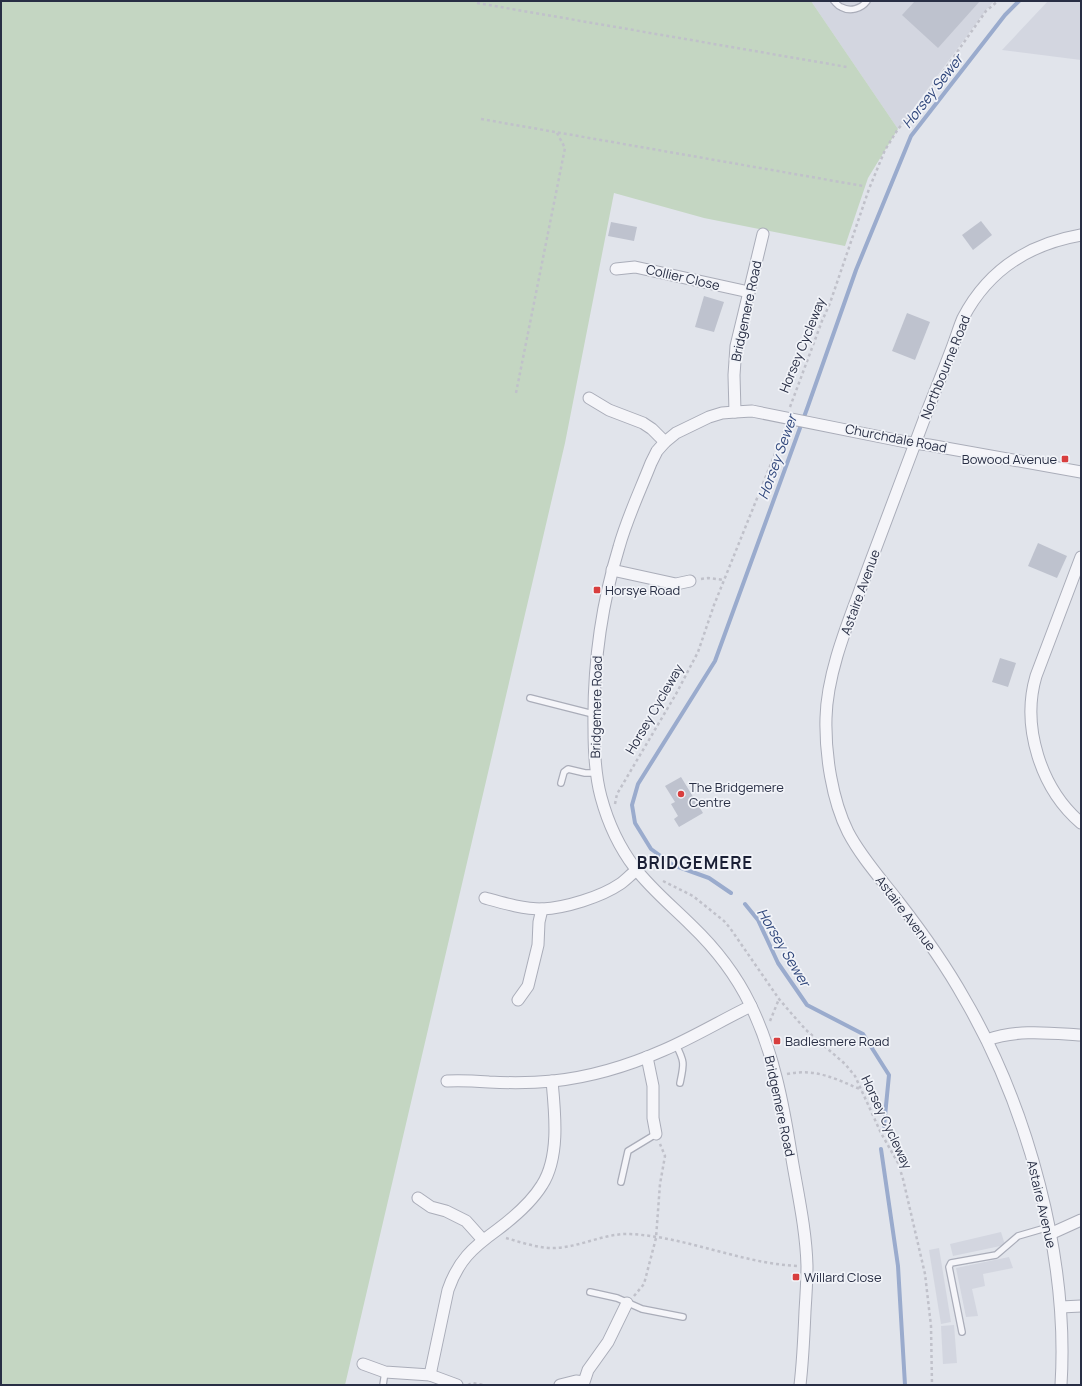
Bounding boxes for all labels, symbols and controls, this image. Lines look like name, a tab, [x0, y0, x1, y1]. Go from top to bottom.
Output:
water label: Horsey Sewer	[897, 49, 968, 132]
street label: Bridgemere Road	[727, 259, 765, 363]
street label: Collier Close	[644, 260, 722, 294]
street label: Horsey Cycleway	[775, 295, 829, 395]
street label: Northbourne Road	[916, 312, 974, 422]
water label: Horsey Sewer	[753, 410, 802, 502]
street label: Churchdale Road	[844, 419, 948, 457]
place label: Bowood Avenue	[962, 450, 1057, 468]
marker: Bowood Avenue	[1060, 454, 1070, 464]
street label: Astaire Avenue	[836, 546, 884, 637]
place label: Horsye Road	[605, 581, 680, 599]
marker: Horsye Road	[592, 585, 602, 595]
street label: Bridgemere Road	[586, 656, 606, 758]
street label: Horsey Cycleway	[621, 661, 687, 757]
place label: The Bridgemere Centre	[689, 778, 784, 811]
marker: The Bridgemere Centre	[676, 789, 686, 799]
district label: BRIDGEMERE	[637, 851, 753, 874]
street label: Astaire Avenue	[872, 872, 940, 955]
water label: Horsey Sewer	[753, 904, 816, 991]
place label: Badlesmere Road	[785, 1032, 890, 1050]
marker: Badlesmere Road	[772, 1036, 782, 1046]
street label: Bridgemere Road	[761, 1054, 799, 1158]
street label: Horsey Cycleway	[857, 1072, 917, 1172]
street label: Astaire Avenue	[1023, 1158, 1061, 1250]
place label: Willard Close	[804, 1268, 882, 1286]
marker: Willard Close	[791, 1272, 801, 1282]

